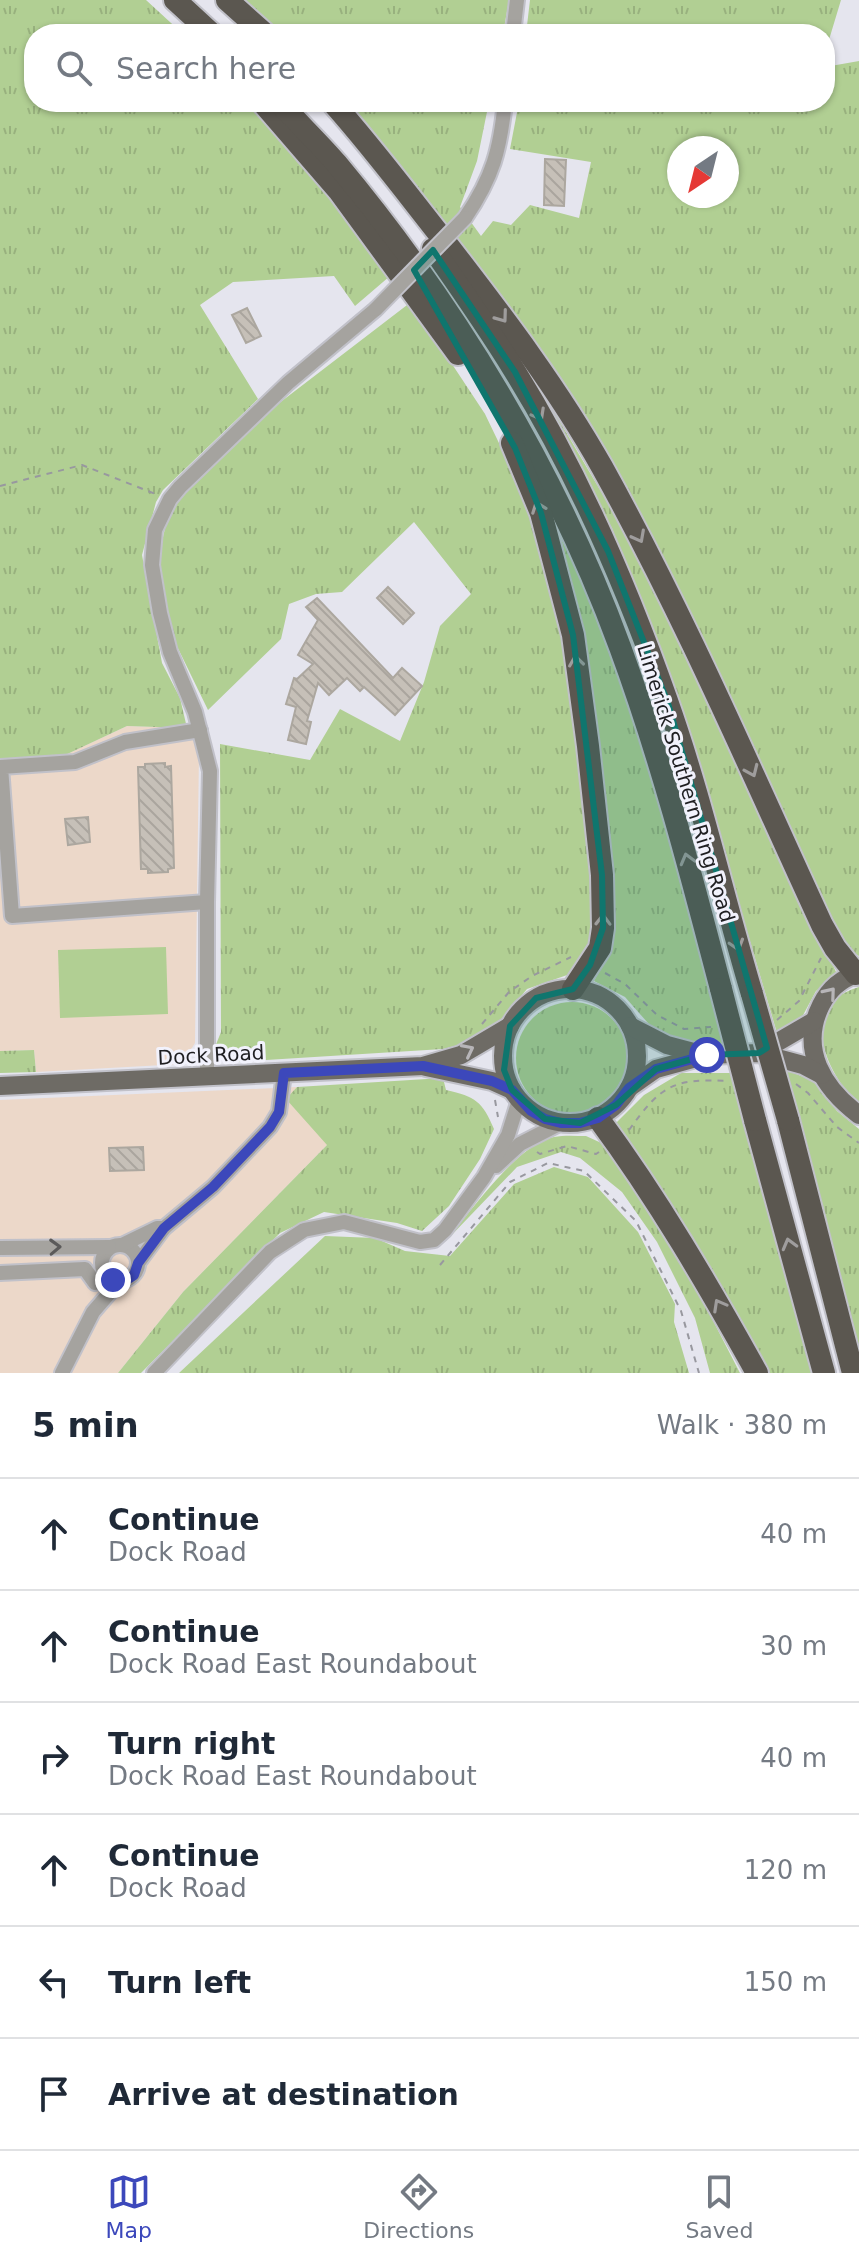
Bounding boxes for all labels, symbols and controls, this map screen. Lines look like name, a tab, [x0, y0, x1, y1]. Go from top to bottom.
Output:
search box	[24, 24, 835, 112]
icon: search	[52, 46, 96, 90]
text: Search here	[116, 51, 296, 86]
north arrow	[667, 136, 739, 208]
one-way arrow	[492, 308, 506, 323]
one-way arrow	[529, 406, 545, 420]
one-way arrow	[531, 501, 548, 515]
one-way arrow	[630, 529, 645, 543]
street label: Limerick Southern Ring Road	[632, 641, 740, 925]
one-way arrow	[568, 654, 585, 668]
one-way arrow	[742, 763, 758, 778]
one-way arrow	[679, 853, 696, 867]
one-way arrow	[594, 913, 611, 926]
one-way arrow	[728, 938, 744, 951]
one-way arrow	[821, 988, 835, 1003]
route start	[689, 1037, 725, 1073]
street label: Dock Road	[157, 1040, 265, 1070]
one-way arrow	[460, 1045, 475, 1060]
one-way arrow	[781, 1237, 798, 1251]
one-way arrow	[49, 1238, 62, 1255]
route end	[95, 1262, 131, 1298]
one-way arrow	[714, 1299, 729, 1313]
text: 5 min	[32, 1405, 139, 1445]
text: Walk · 380 m	[657, 1410, 827, 1440]
text: Continue	[108, 1502, 260, 1537]
icon: ahead	[32, 1512, 76, 1556]
text: 40 m	[760, 1519, 827, 1549]
text: Dock Road	[108, 1537, 247, 1567]
text: Continue	[108, 1614, 260, 1649]
icon: ahead	[32, 1624, 76, 1668]
text: 30 m	[760, 1631, 827, 1661]
text: Dock Road East Roundabout	[108, 1649, 477, 1679]
text: Turn right	[108, 1726, 275, 1761]
icon: right	[32, 1736, 76, 1780]
text: 40 m	[760, 1743, 827, 1773]
text: Dock Road East Roundabout	[108, 1761, 477, 1791]
text: Continue	[108, 1838, 260, 1873]
icon: ahead	[32, 1848, 76, 1892]
text: 120 m	[744, 1855, 827, 1885]
text: Dock Road	[108, 1873, 247, 1903]
icon: left	[32, 1960, 76, 2004]
text: Turn left	[108, 1965, 251, 2000]
text: 150 m	[744, 1967, 827, 1997]
icon: arrive	[32, 2072, 76, 2116]
text: Arrive at destination	[108, 2077, 459, 2112]
tab: Map	[106, 2170, 152, 2243]
tab: Directions	[363, 2170, 474, 2243]
tab: Saved	[685, 2170, 753, 2243]

